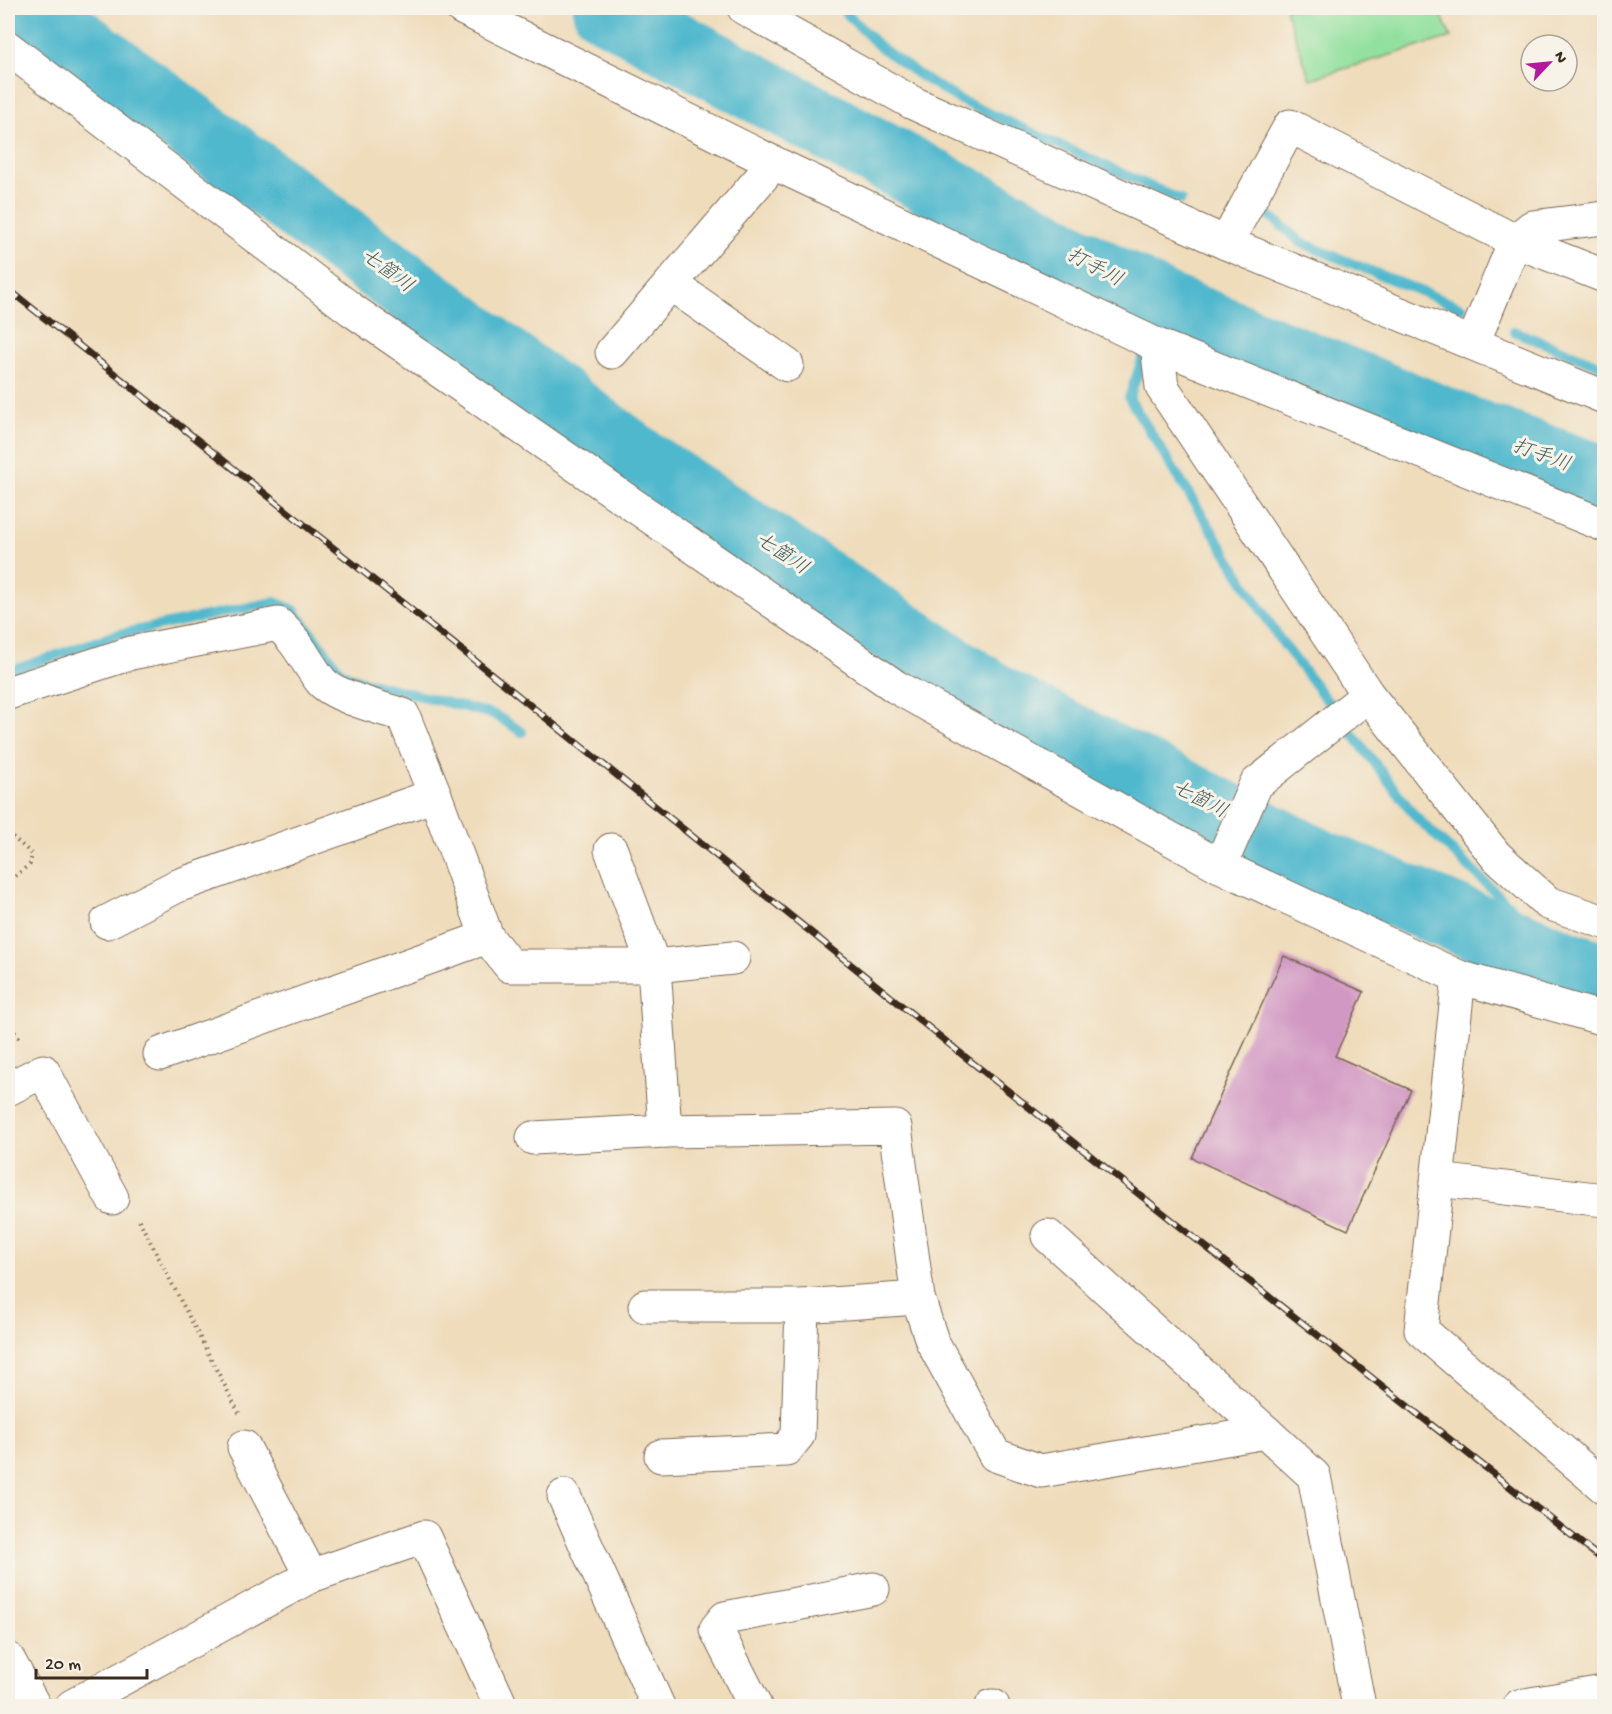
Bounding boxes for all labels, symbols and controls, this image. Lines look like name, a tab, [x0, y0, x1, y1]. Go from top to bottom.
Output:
north arrow	[1519, 33, 1579, 93]
text: N	[1549, 49, 1570, 67]
water label: 七箇川	[355, 243, 418, 299]
water label: 打手川	[1062, 244, 1126, 293]
water label: 打手川	[1509, 435, 1573, 478]
water label: 七箇川	[750, 527, 813, 581]
water label: 七箇川	[1167, 775, 1232, 825]
scale bar	[36, 1642, 147, 1680]
text: 20 m	[45, 1655, 81, 1676]

